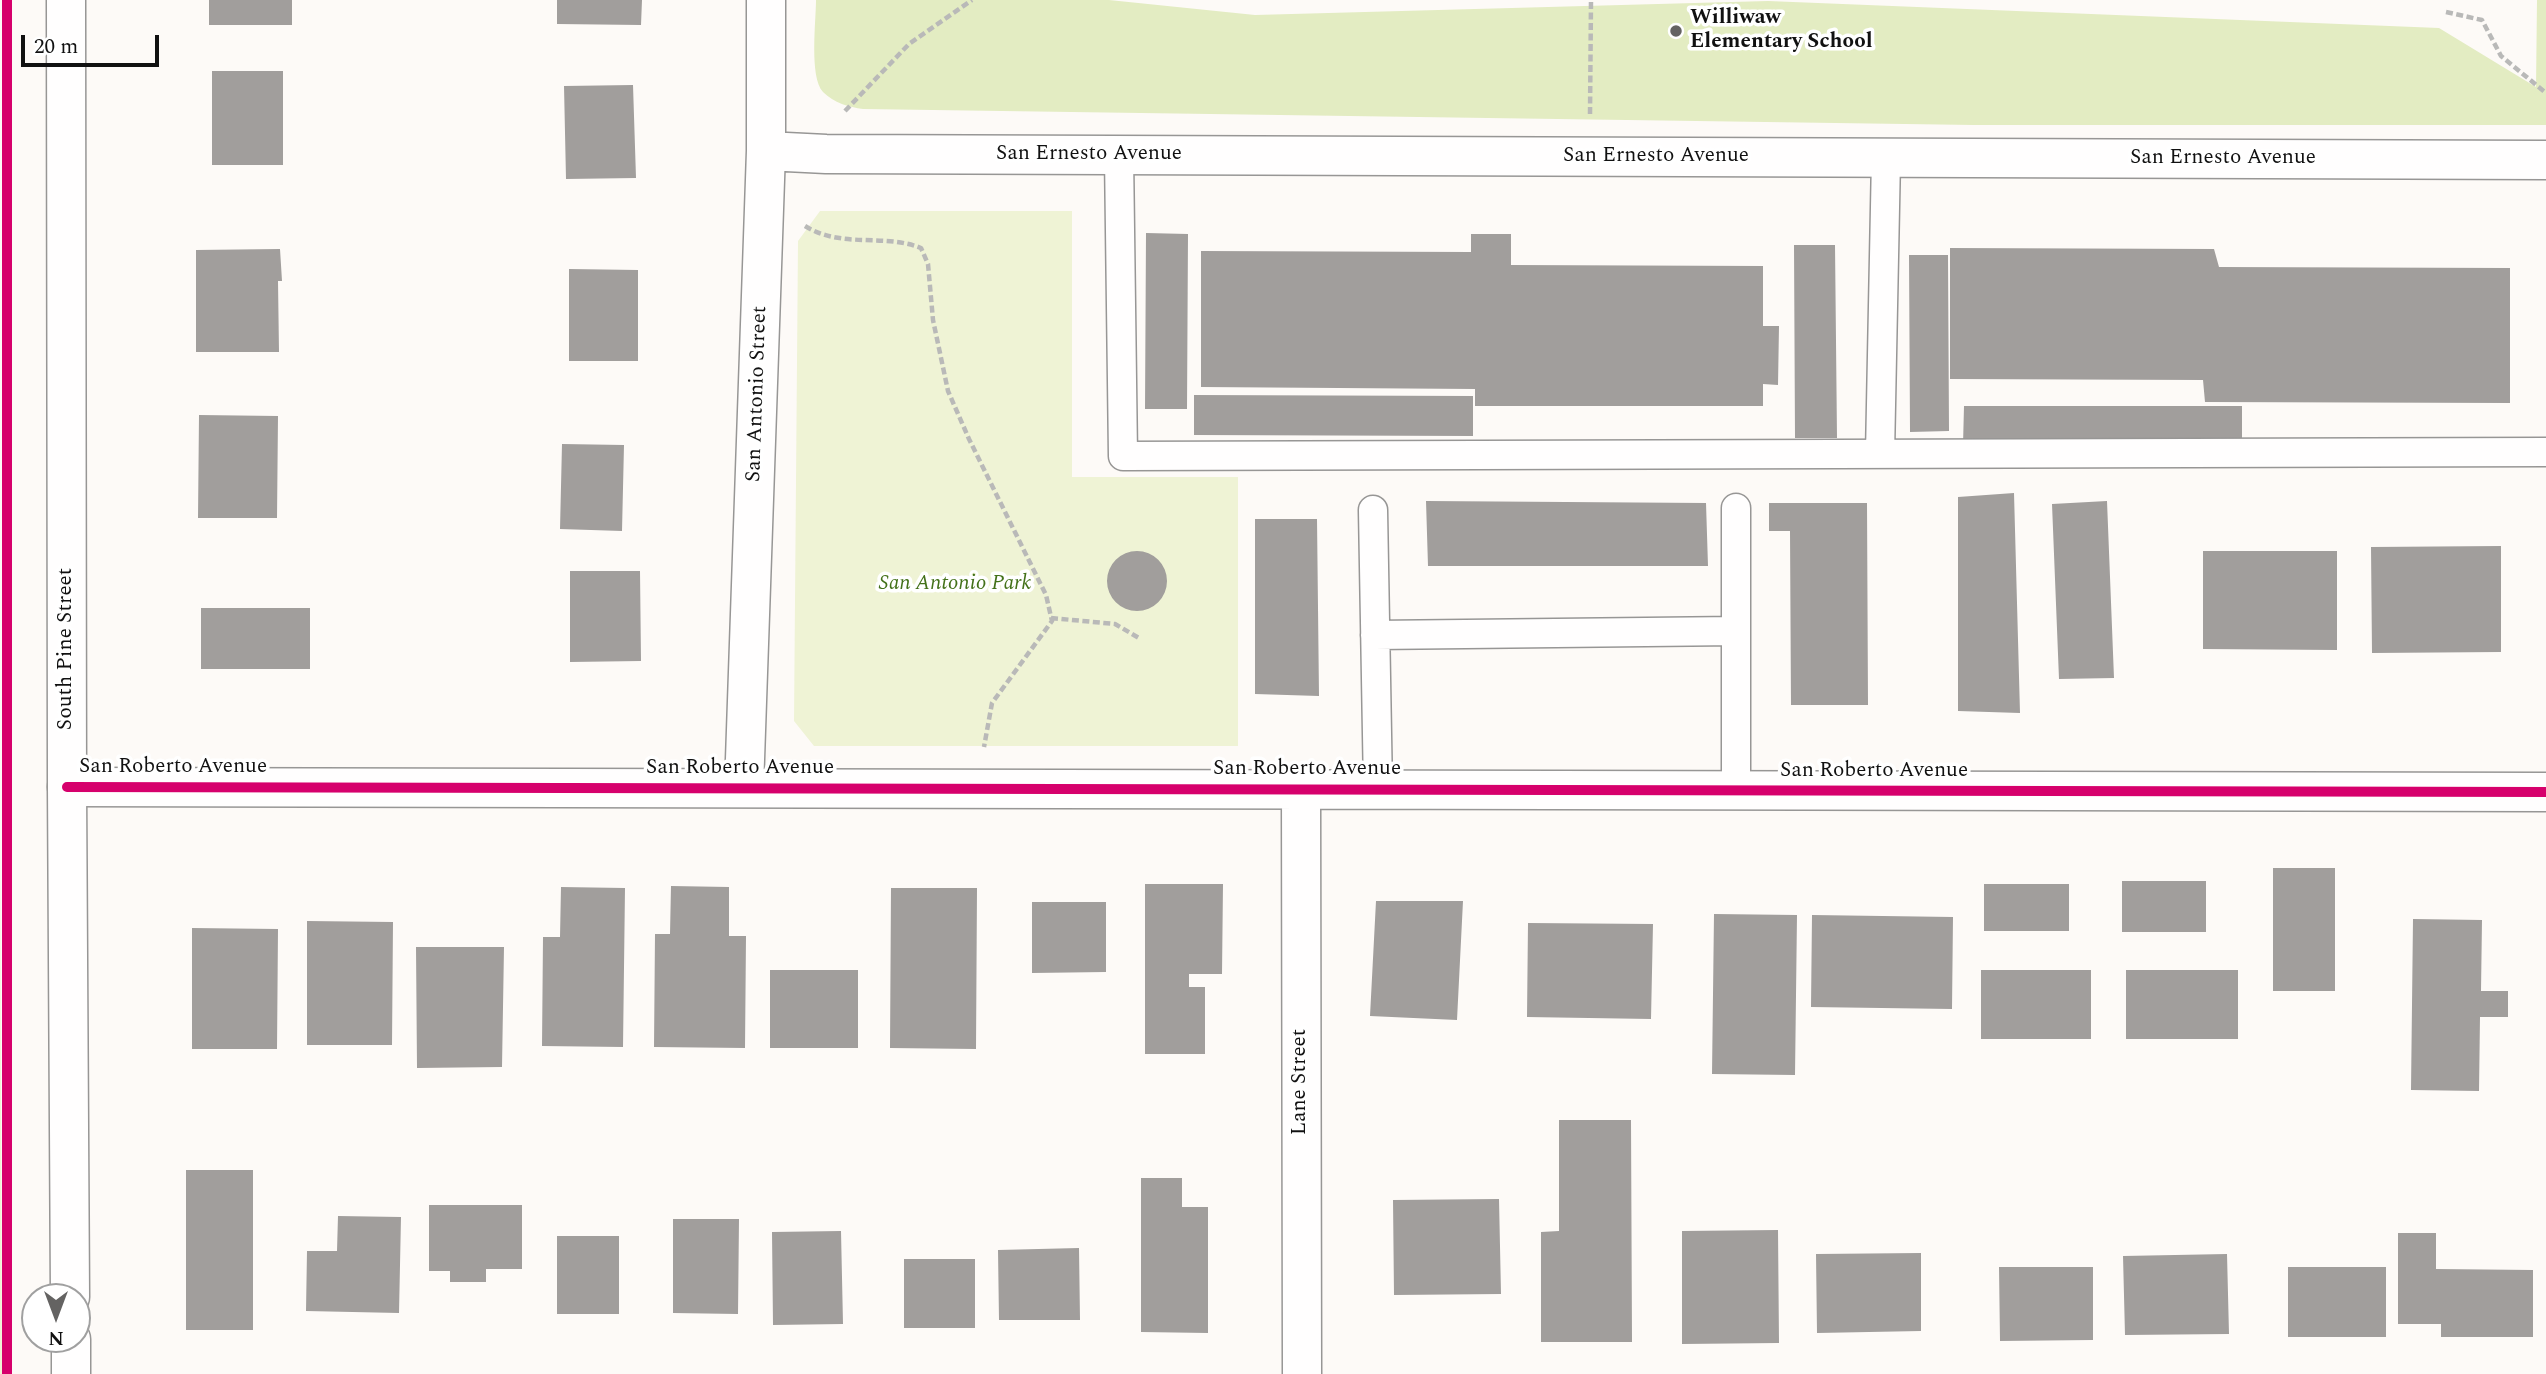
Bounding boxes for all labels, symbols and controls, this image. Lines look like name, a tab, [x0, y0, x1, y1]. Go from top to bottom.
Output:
place label: Williwaw Elementary School	[1690, 6, 1873, 56]
scale bar	[24, 21, 163, 65]
marker: Williwaw Elementary School	[1668, 23, 1684, 39]
text: 20 m	[34, 31, 78, 63]
street label: San Ernesto Avenue	[996, 142, 1182, 168]
street label: San Ernesto Avenue	[1563, 144, 1749, 170]
street label: San Ernesto Avenue	[2130, 146, 2316, 172]
street label: San Antonio Street	[742, 305, 774, 483]
street label: South Pine Street	[54, 568, 80, 730]
park label: San Antonio Park	[879, 572, 1031, 598]
street label: San Roberto Avenue	[79, 755, 267, 781]
street label: San Roberto Avenue	[646, 756, 834, 782]
street label: San Roberto Avenue	[1213, 757, 1401, 783]
street label: San Roberto Avenue	[1780, 759, 1968, 785]
street label: Lane Street	[1288, 1029, 1314, 1135]
north arrow	[21, 1283, 91, 1353]
text: N	[48, 1323, 64, 1352]

